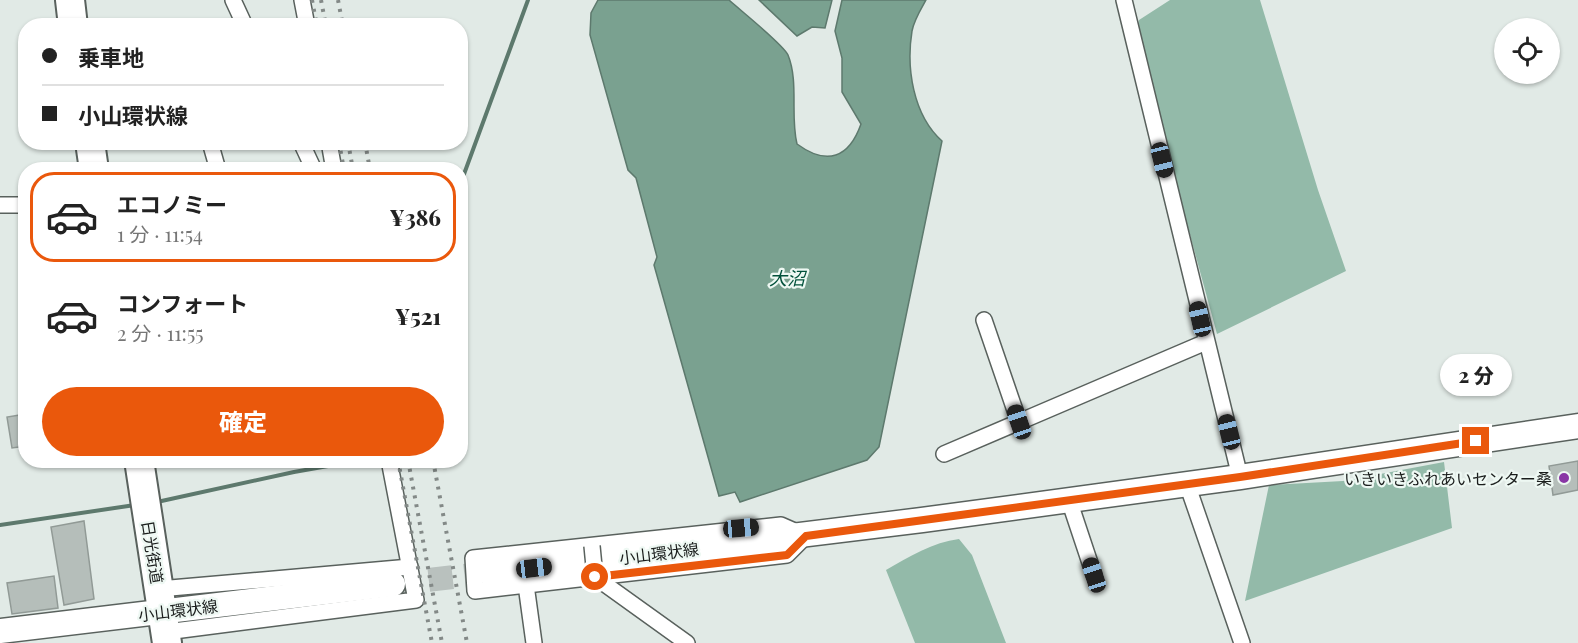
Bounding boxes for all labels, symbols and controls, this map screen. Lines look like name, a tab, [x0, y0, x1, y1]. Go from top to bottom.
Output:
map controls	[1494, 18, 1560, 84]
button: locate	[1494, 18, 1560, 84]
text: 乗車地	[78, 42, 144, 72]
text: 小山環状線	[78, 100, 188, 130]
car	[1149, 140, 1175, 180]
text: エコノミー	[117, 189, 227, 219]
icon: car	[45, 190, 99, 244]
text: ¥386	[390, 202, 441, 232]
text: 1 分 · 11:54	[117, 220, 203, 247]
water label: 大沼	[769, 266, 808, 290]
text: コンフォート	[117, 288, 248, 318]
icon: car	[45, 289, 99, 343]
car	[1187, 299, 1213, 339]
text: ¥521	[395, 301, 441, 331]
text: 2 分 · 11:55	[117, 319, 204, 346]
callout: 2 分	[1440, 354, 1512, 396]
text: 2 分	[1458, 361, 1494, 388]
button: 確定	[42, 387, 444, 456]
car	[1005, 402, 1033, 442]
car	[1216, 412, 1242, 452]
route end	[1462, 427, 1489, 454]
place label: いきいきふれあいセンター桑	[1344, 468, 1552, 489]
marker: いきいきふれあいセンター桑	[1557, 471, 1571, 485]
car	[722, 517, 760, 539]
street label: 日光街道	[138, 519, 168, 585]
street label: 小山環状線	[618, 538, 700, 568]
car	[1080, 555, 1108, 595]
car	[515, 557, 553, 579]
route start	[581, 563, 608, 590]
street label: 小山環状線	[137, 595, 219, 625]

